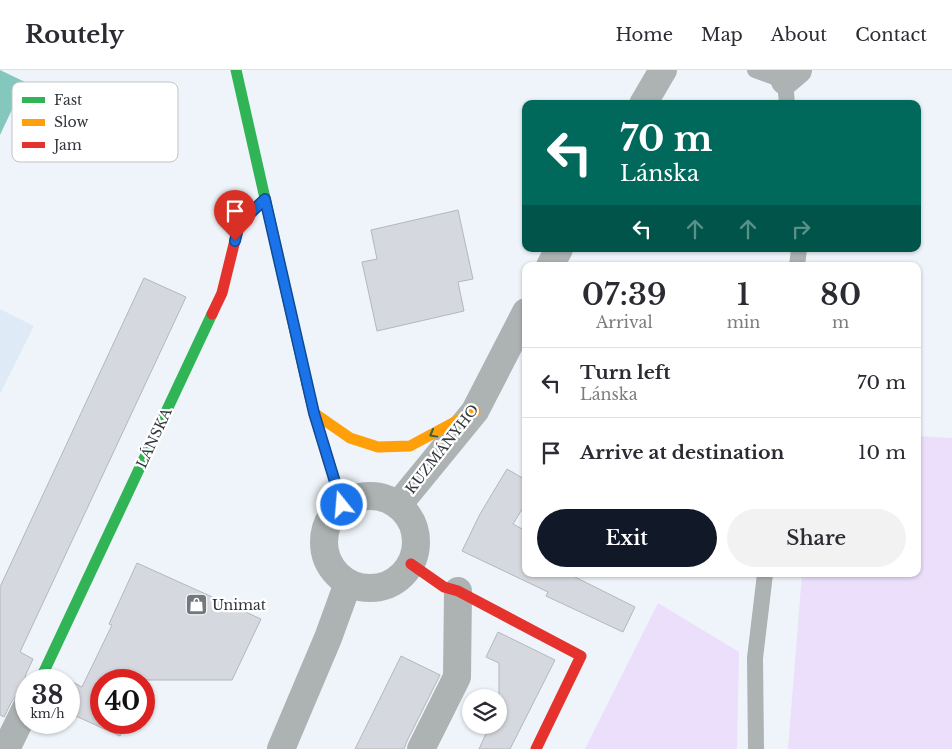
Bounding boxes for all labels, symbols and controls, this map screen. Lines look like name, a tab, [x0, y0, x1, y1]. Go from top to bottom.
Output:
text: Routely	[25, 20, 124, 49]
text: Home	[615, 24, 673, 46]
text: Map	[701, 24, 743, 46]
text: About	[771, 24, 827, 46]
text: Contact	[855, 24, 927, 46]
legend	[12, 82, 178, 162]
text: Fast	[54, 91, 83, 109]
text: Slow	[54, 113, 88, 131]
text: 70 m	[620, 117, 713, 160]
icon: left	[537, 120, 602, 185]
text: Jam	[52, 136, 82, 154]
text: Lánska	[620, 160, 699, 187]
pin	[214, 190, 256, 241]
icon: arrive	[221, 197, 249, 225]
icon: left	[628, 215, 656, 243]
icon: ahead	[681, 215, 709, 243]
icon: ahead	[734, 215, 762, 243]
icon: right	[787, 215, 815, 243]
text: 07:39	[582, 276, 667, 313]
text: 1	[737, 276, 750, 313]
text: 80	[820, 276, 861, 313]
text: Arrival	[596, 312, 653, 332]
text: min	[727, 312, 760, 332]
text: m	[832, 312, 849, 332]
text: Turn left	[580, 361, 671, 384]
icon: left	[537, 369, 565, 397]
text: 70 m	[857, 371, 906, 394]
text: Lánska	[580, 384, 638, 404]
street label: KUZMÁNYHO	[401, 401, 483, 497]
street label: LÁNSKA	[132, 405, 176, 471]
one-way arrow	[429, 428, 438, 438]
icon: arrive	[537, 439, 565, 467]
text: Arrive at destination	[580, 441, 784, 464]
text: 10 m	[858, 441, 906, 464]
position arrow	[315, 478, 367, 530]
button: Exit	[537, 509, 717, 567]
button: Share	[727, 509, 906, 567]
shop icon: Unimat	[184, 593, 208, 617]
place label: Unimat	[212, 596, 267, 614]
speed limit sign: 40	[90, 669, 155, 734]
text: 38	[32, 680, 63, 711]
map controls	[462, 689, 507, 734]
button: layers	[462, 689, 507, 734]
text: km/h	[30, 706, 65, 721]

